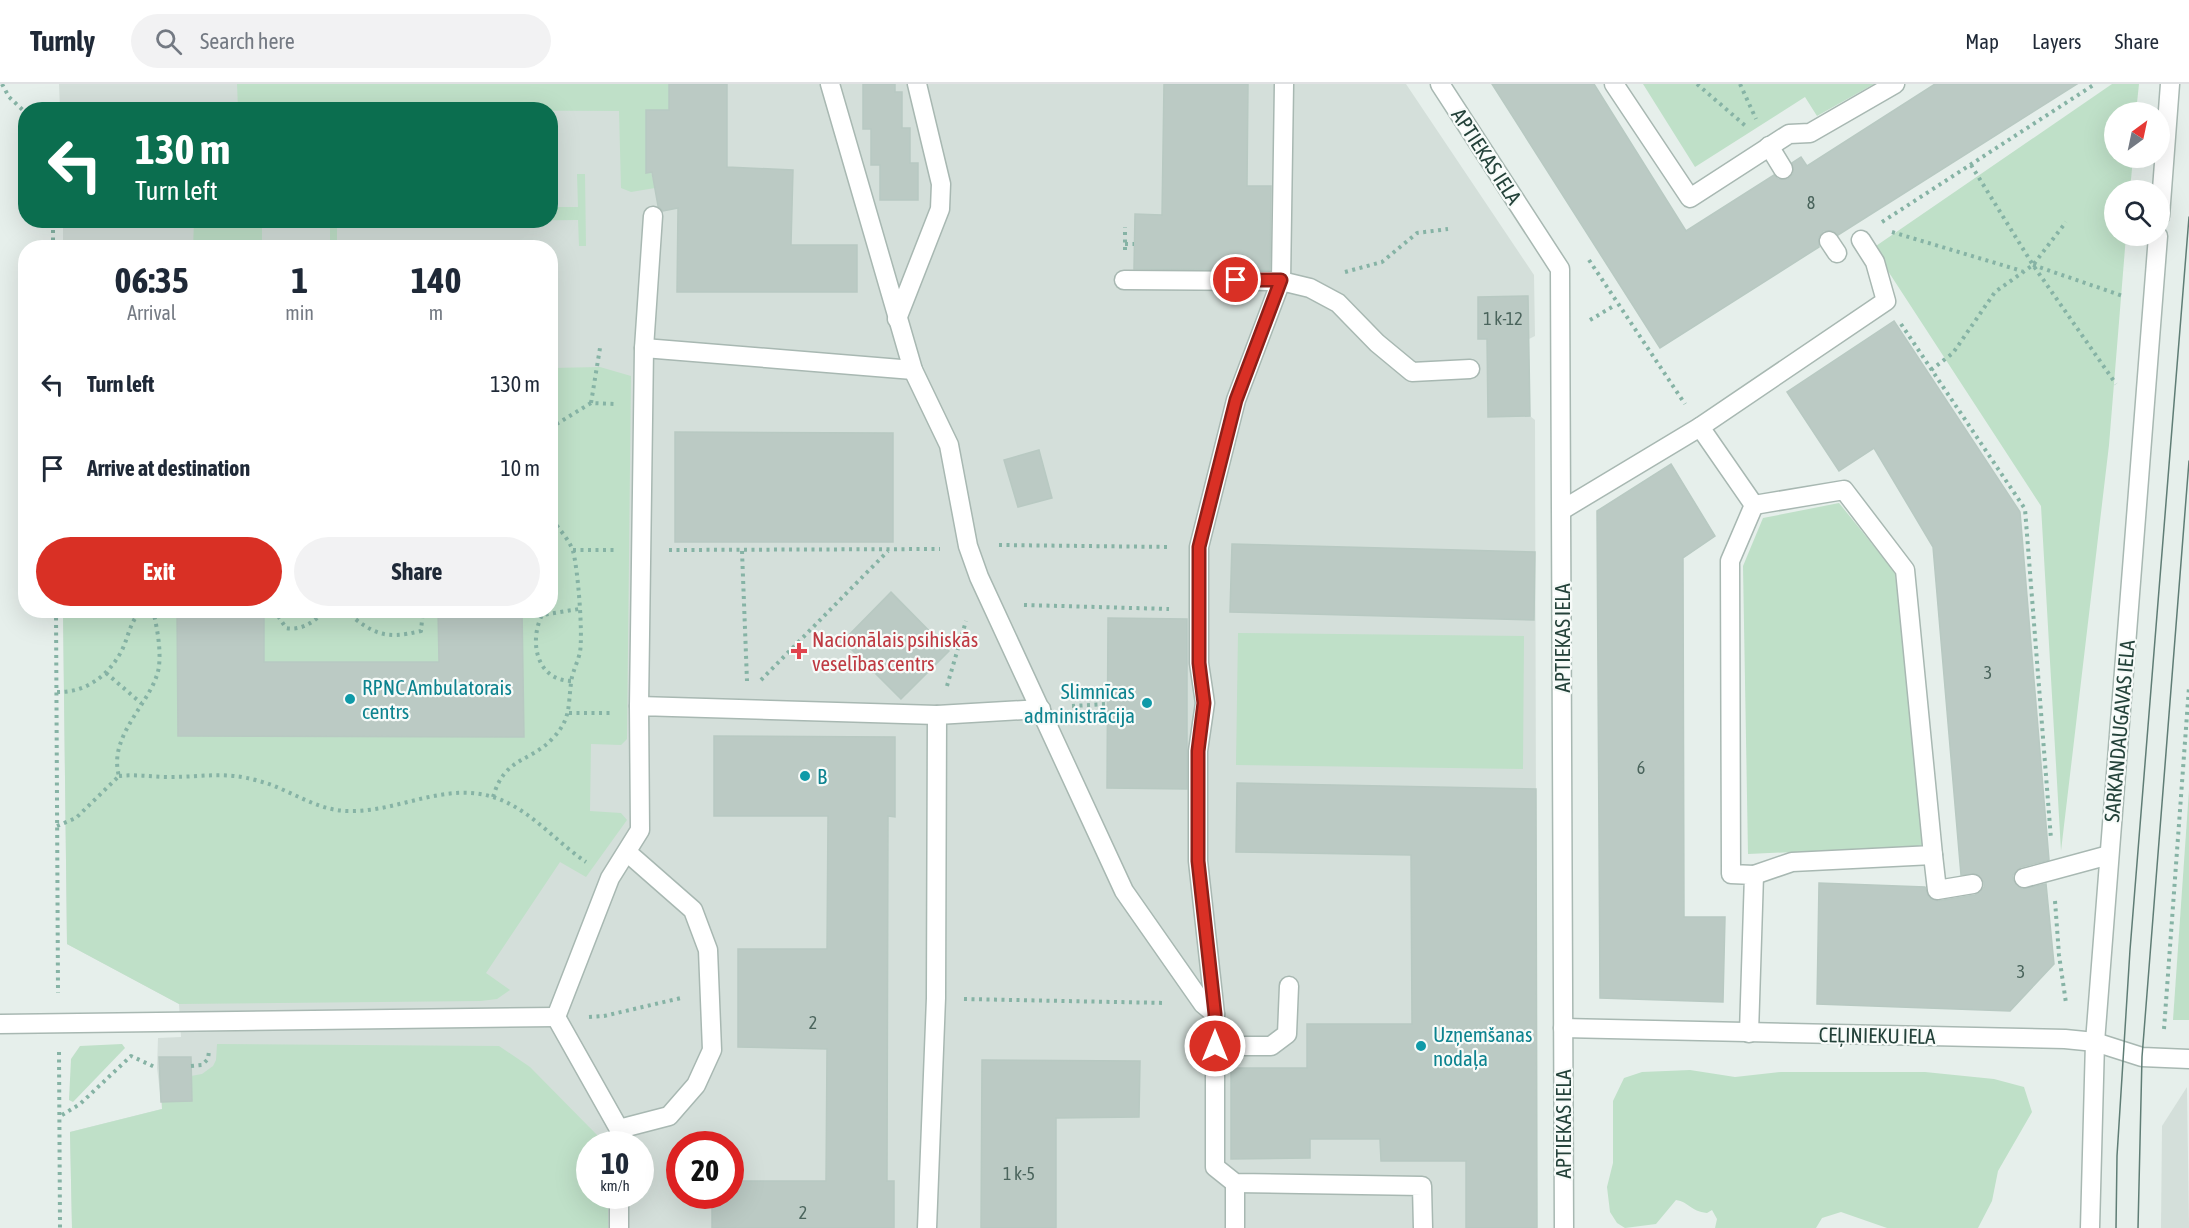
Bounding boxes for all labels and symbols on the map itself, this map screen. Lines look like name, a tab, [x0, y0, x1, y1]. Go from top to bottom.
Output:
north arrow	[2104, 102, 2170, 168]
street label: APTIEKAS IELA	[1447, 104, 1527, 209]
house number: 8	[1807, 192, 1815, 213]
pin	[1210, 254, 1261, 305]
house number: 1 k-12	[1483, 308, 1523, 329]
street label: APTIEKAS IELA	[1550, 583, 1574, 693]
place label: Nacionālais psihiskās veselības centrs	[812, 627, 978, 675]
street label: SARKANDAUGAVAS IELA	[2099, 638, 2139, 823]
marker: Nacionālais psihiskās veselības centrs	[790, 642, 808, 660]
house number: 3	[1984, 662, 1992, 683]
place label: RPNC Ambulatorais centrs	[362, 675, 512, 723]
place label: Slimnīcas administrācija	[1024, 679, 1135, 727]
marker: RPNC Ambulatorais centrs	[343, 692, 357, 706]
marker: Slimnīcas administrācija	[1140, 696, 1154, 710]
house number: 6	[1637, 757, 1645, 778]
place label: B	[817, 764, 827, 788]
marker: B	[798, 769, 812, 783]
house number: 3	[2017, 961, 2025, 982]
house number: 2	[809, 1012, 817, 1033]
position arrow	[1183, 1014, 1247, 1078]
place label: Uzņemšanas nodaļa	[1433, 1022, 1532, 1070]
street label: CEĻINIEKU IELA	[1818, 1022, 1936, 1048]
marker: Uzņemšanas nodaļa	[1414, 1039, 1428, 1053]
street label: APTIEKAS IELA	[1551, 1069, 1575, 1179]
speed limit sign: 20	[666, 1131, 744, 1209]
house number: 1 k-5	[1003, 1163, 1035, 1184]
house number: 2	[799, 1202, 807, 1223]

